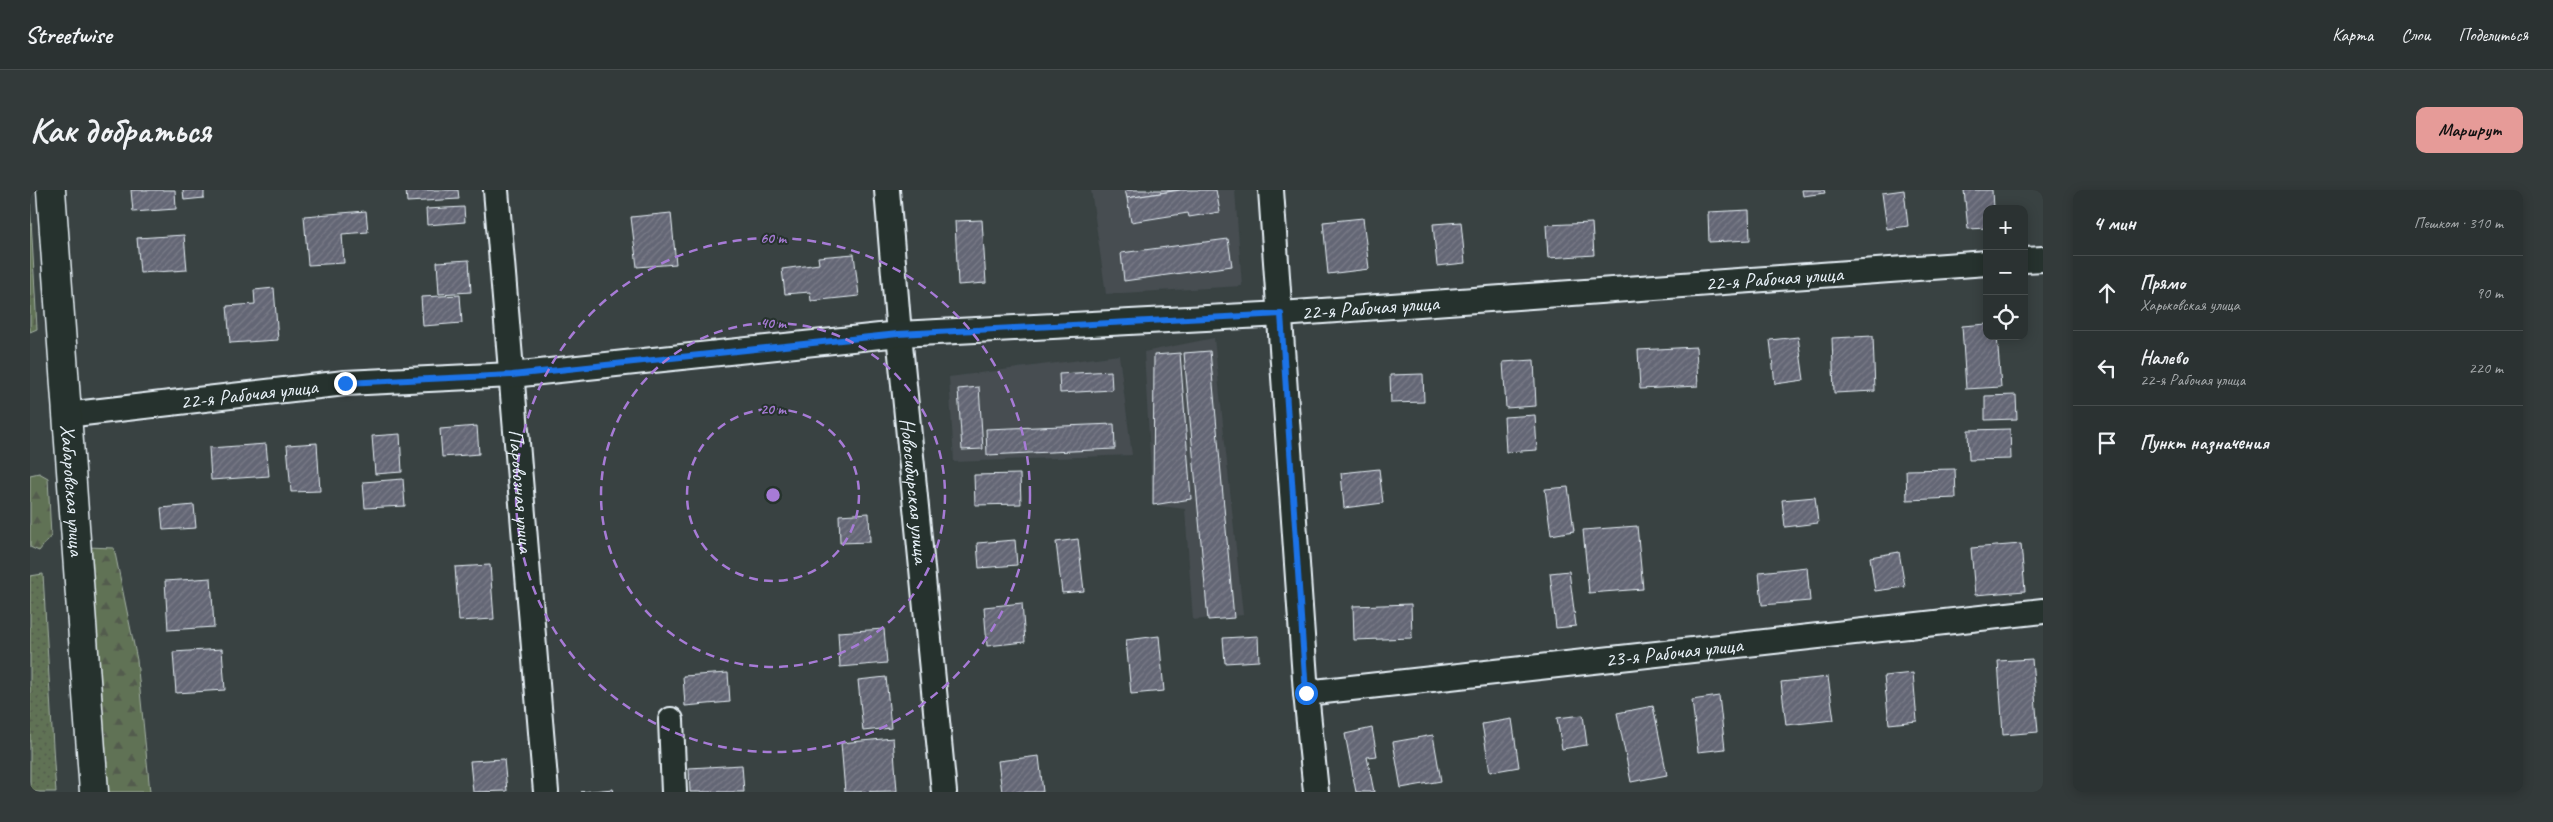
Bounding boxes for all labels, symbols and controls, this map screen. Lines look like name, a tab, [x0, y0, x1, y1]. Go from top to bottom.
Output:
text: Streetwise	[25, 20, 111, 50]
text: Карта	[2332, 24, 2373, 46]
text: Слои	[2401, 24, 2430, 46]
text: Поделиться	[2458, 24, 2528, 46]
button: Маршрут	[2416, 107, 2523, 153]
text: Как добраться	[30, 108, 211, 153]
map controls	[1983, 205, 2028, 340]
button: +	[1983, 205, 2028, 250]
text: 4 мин	[2093, 210, 2136, 236]
text: Пешком · 310 m	[2414, 213, 2503, 233]
text: 60 m	[760, 229, 787, 248]
button: −	[1983, 250, 2028, 295]
street label: 22-я Рабочая улица	[1704, 260, 1845, 296]
text: Прямо	[2140, 271, 2185, 295]
icon: ahead	[2093, 279, 2121, 307]
text: 90 m	[2476, 283, 2503, 303]
street label: 22-я Рабочая улица	[1300, 290, 1441, 326]
button: locate	[1983, 295, 2028, 340]
text: Харьковская улица	[2140, 295, 2240, 315]
text: 40 m	[760, 314, 787, 333]
text: Налево	[2140, 346, 2188, 370]
icon: left	[2093, 354, 2121, 382]
text: 220 m	[2469, 358, 2503, 378]
text: 22-я Рабочая улица	[2140, 370, 2245, 390]
route end	[334, 372, 357, 395]
street label: 22-я Рабочая улица	[179, 373, 320, 415]
text: 20 m	[760, 400, 787, 419]
street label: Новосибирская улица	[894, 417, 935, 567]
street label: Хабаровская улица	[55, 424, 90, 558]
street label: Паровозная улица	[503, 428, 539, 555]
icon: arrive	[2093, 429, 2121, 457]
text: Пункт назначения	[2140, 431, 2269, 455]
centre of rings	[764, 486, 782, 504]
street label: 23-я Рабочая улица	[1604, 631, 1745, 673]
route start	[1295, 682, 1318, 705]

